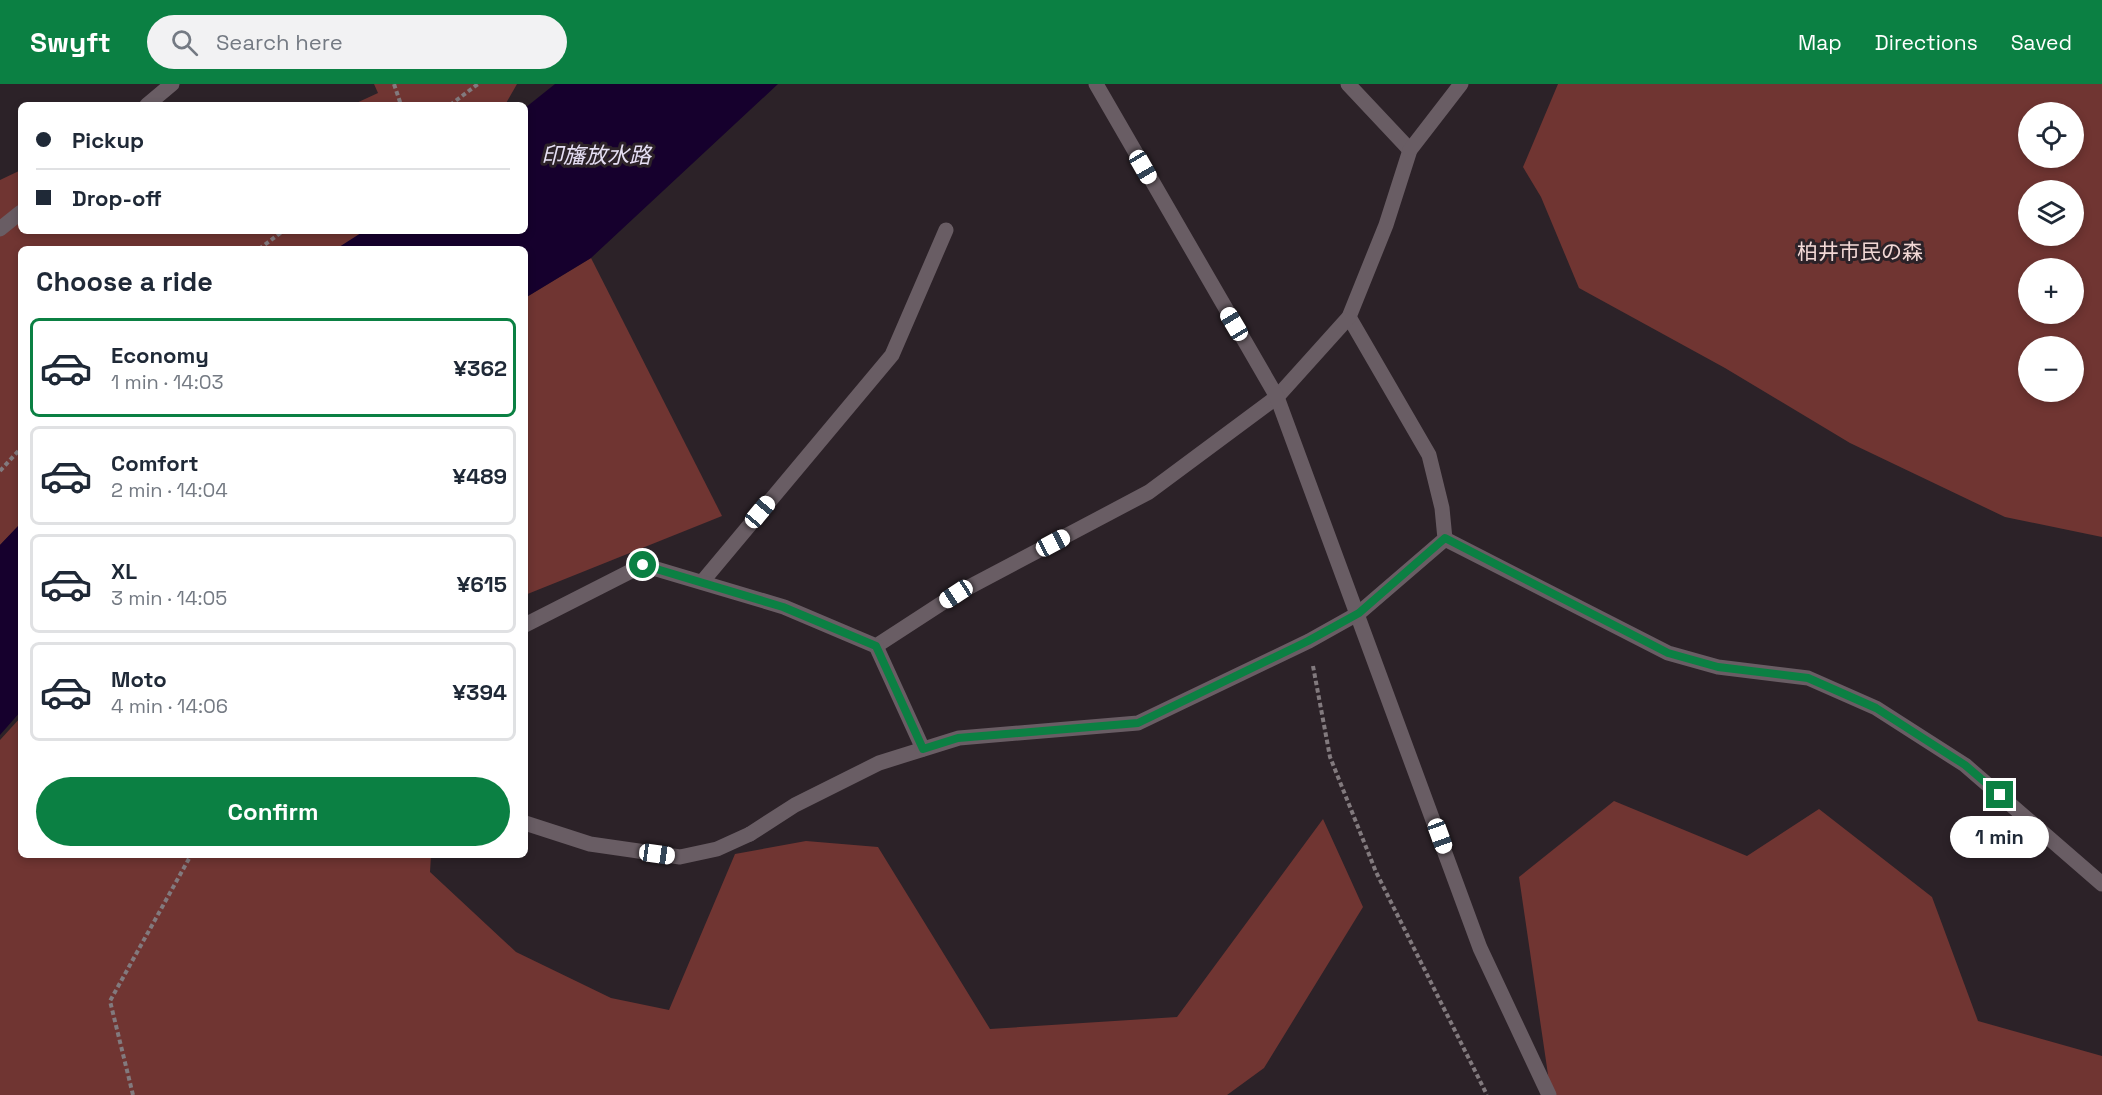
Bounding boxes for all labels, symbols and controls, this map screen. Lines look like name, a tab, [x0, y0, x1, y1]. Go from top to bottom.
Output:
search box	[147, 15, 567, 69]
text: Swyft	[30, 24, 111, 60]
icon: search	[168, 26, 201, 59]
text: Search here	[216, 28, 343, 56]
text: Map	[1798, 29, 1842, 56]
text: Directions	[1875, 29, 1978, 56]
text: Saved	[2011, 29, 2072, 56]
map controls	[2018, 102, 2084, 402]
button: locate	[2018, 102, 2084, 168]
text: Pickup	[72, 126, 144, 154]
water label: 印旛放水路	[541, 141, 653, 169]
car	[1126, 147, 1160, 187]
button: layers	[2018, 180, 2084, 246]
text: Drop-off	[72, 184, 162, 212]
park label: 柏井市民の森	[1797, 238, 1923, 265]
button: +	[2018, 258, 2084, 324]
text: Choose a ride	[36, 264, 213, 299]
car	[1217, 304, 1251, 344]
button: −	[2018, 336, 2084, 402]
icon: car	[39, 341, 93, 395]
text: Economy	[111, 341, 209, 369]
text: ¥362	[453, 354, 507, 382]
text: 1 min · 14:03	[111, 369, 224, 395]
icon: car	[39, 449, 93, 503]
text: Comfort	[111, 449, 199, 477]
text: ¥489	[453, 462, 507, 490]
text: 2 min · 14:04	[111, 477, 228, 503]
car	[742, 492, 778, 532]
car	[1033, 527, 1073, 559]
route start	[629, 551, 656, 578]
icon: car	[39, 557, 93, 611]
text: XL	[111, 557, 137, 585]
text: ¥615	[457, 570, 507, 598]
car	[936, 577, 976, 611]
text: 3 min · 14:05	[111, 585, 227, 611]
icon: car	[39, 665, 93, 719]
text: Moto	[111, 665, 167, 693]
text: ¥394	[452, 678, 507, 706]
text: 4 min · 14:06	[111, 693, 228, 719]
button: Confirm	[36, 777, 510, 846]
route end	[1986, 781, 2013, 808]
car	[1425, 816, 1455, 856]
callout: 1 min	[1950, 816, 2050, 858]
text: 1 min	[1975, 824, 2024, 850]
car	[638, 843, 676, 865]

